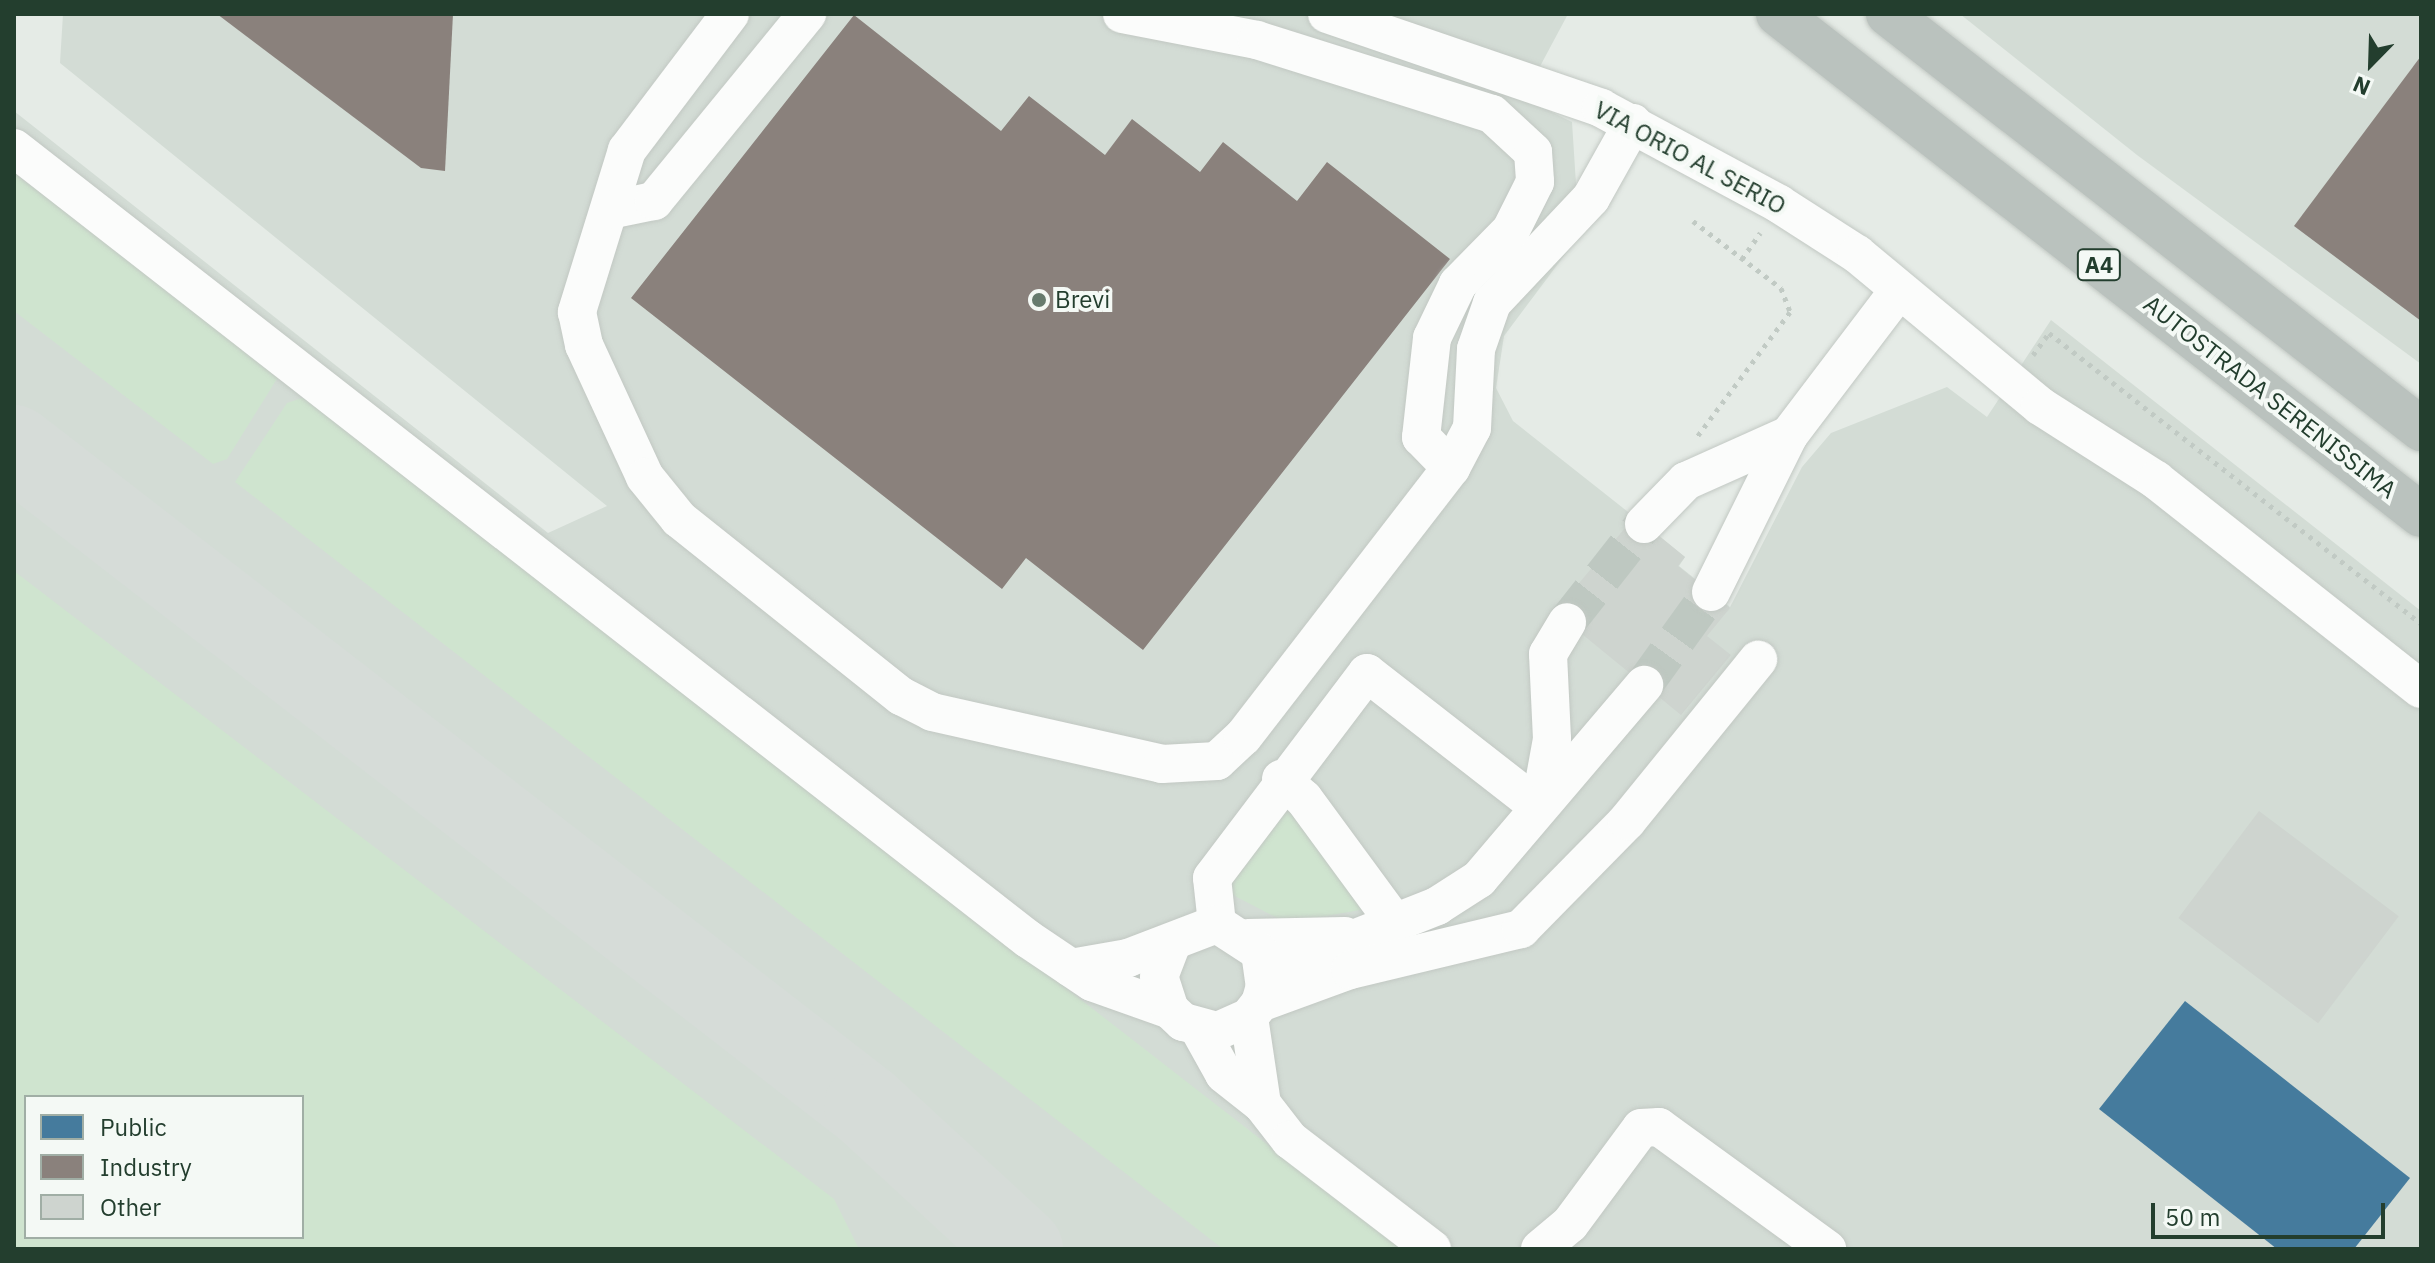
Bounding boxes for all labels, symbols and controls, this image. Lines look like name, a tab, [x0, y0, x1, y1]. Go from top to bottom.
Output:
north arrow	[2331, 24, 2411, 104]
text: N	[2348, 70, 2374, 103]
street label: VIA ORIO AL SERIO	[1589, 95, 1791, 221]
road number: A4	[2075, 247, 2123, 283]
place label: Brevi	[1055, 286, 1110, 314]
street label: AUTOSTRADA SERENISSIMA	[2138, 289, 2402, 505]
marker: Brevi	[1030, 291, 1048, 309]
legend	[24, 1095, 304, 1239]
text: Public	[100, 1111, 167, 1143]
text: Industry	[100, 1151, 192, 1183]
scale bar	[2155, 1187, 2389, 1237]
text: Other	[100, 1191, 161, 1223]
text: 50 m	[2165, 1201, 2220, 1233]

